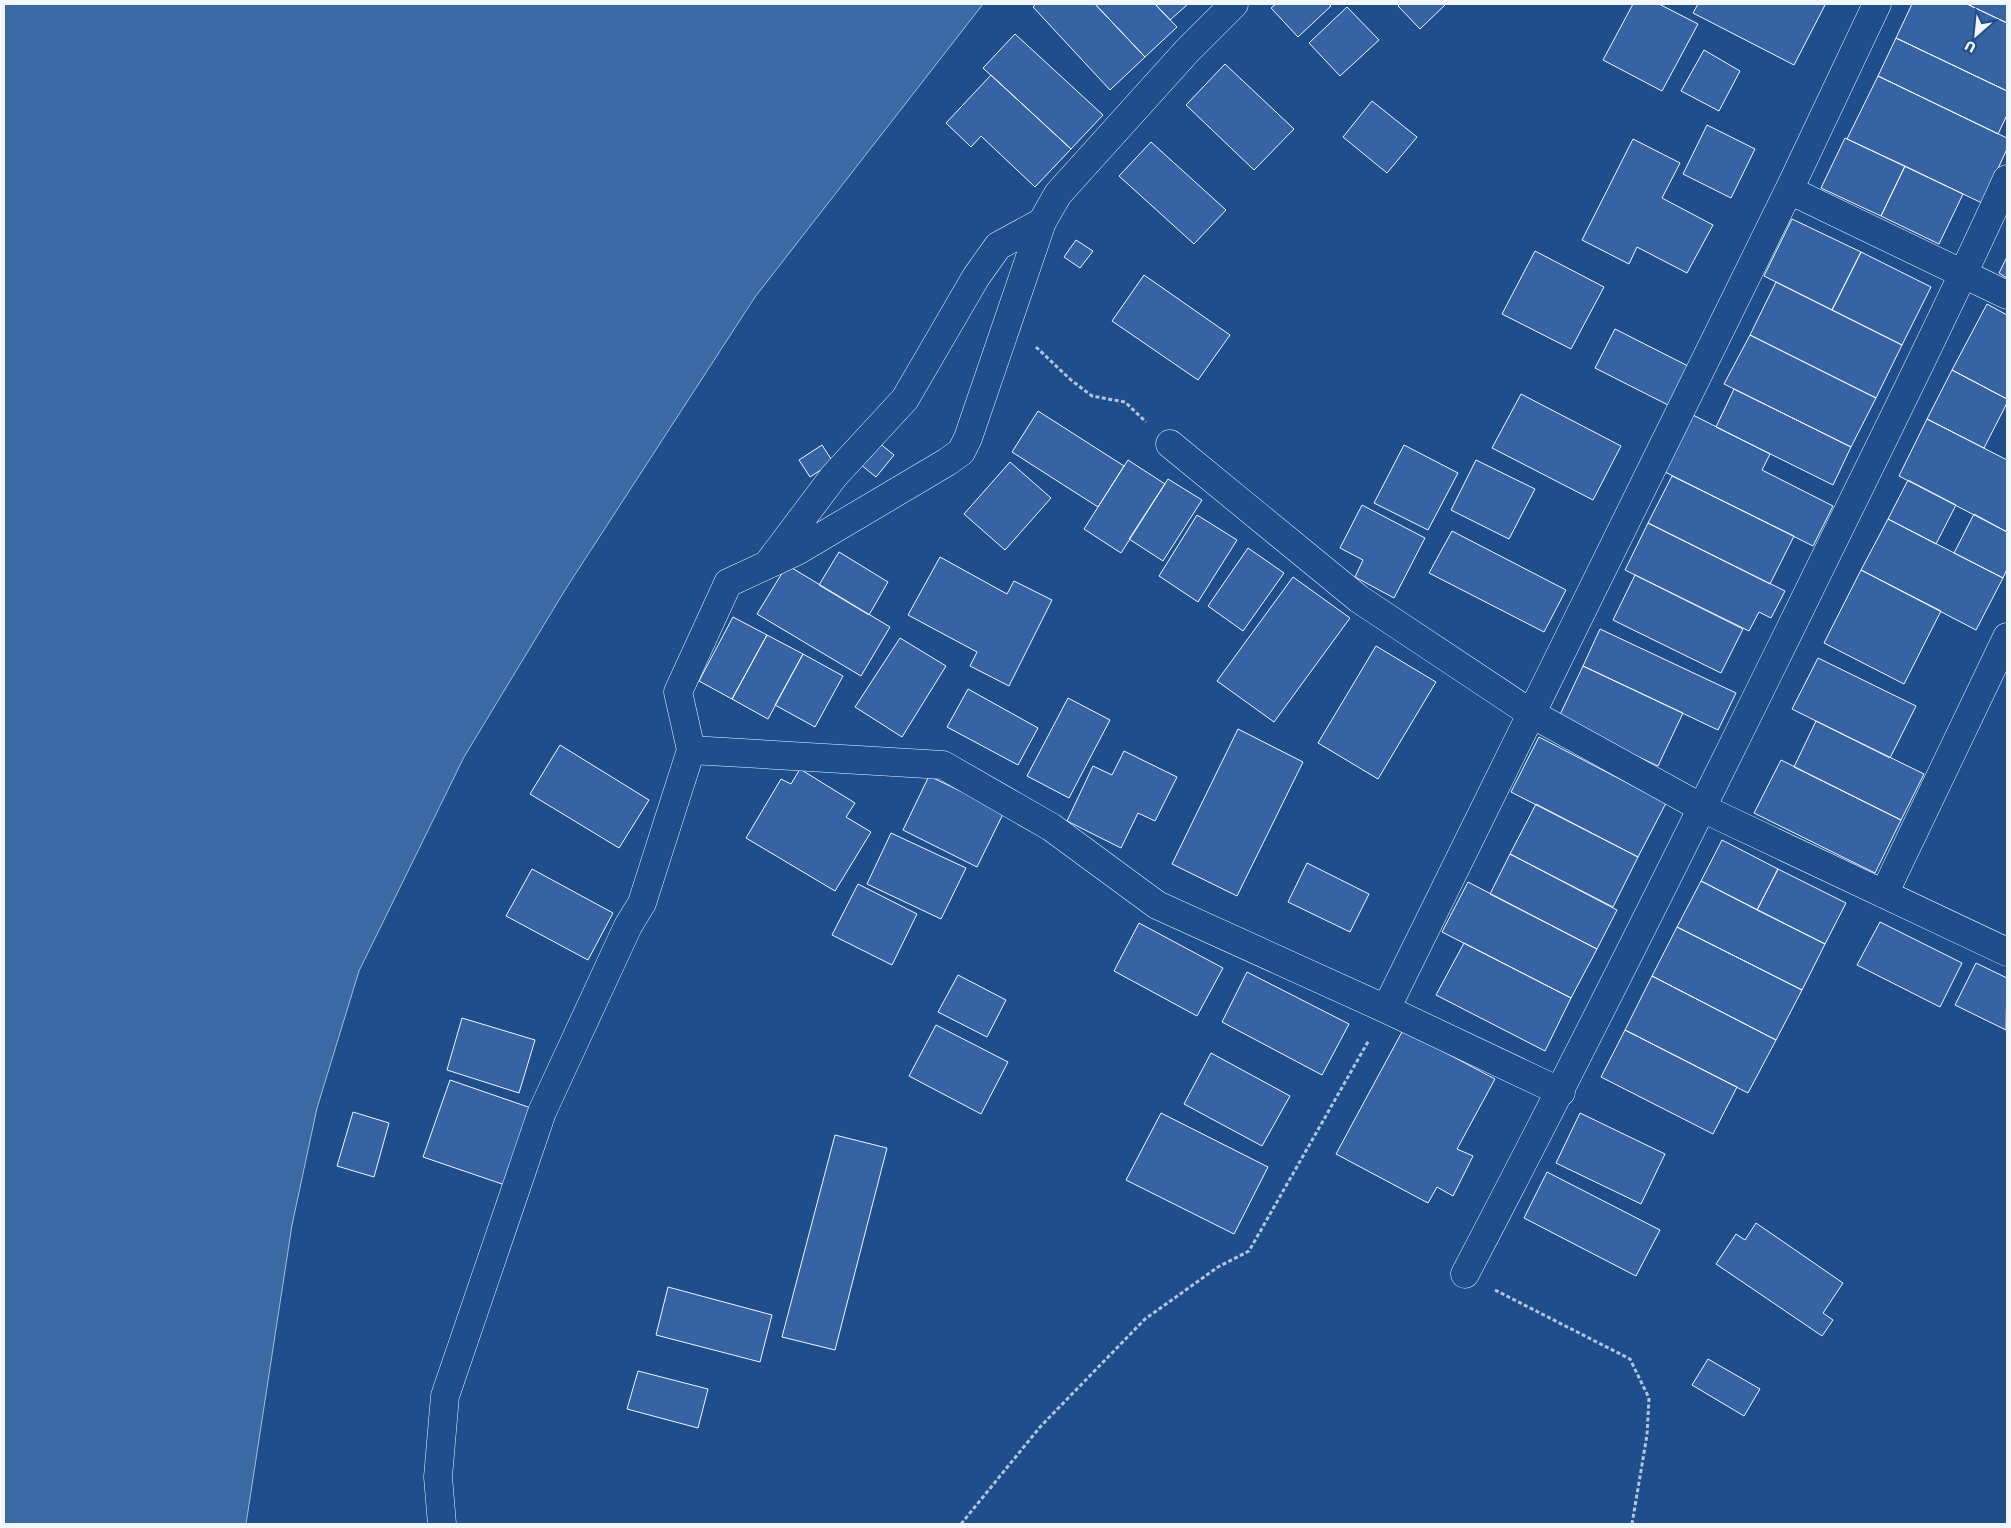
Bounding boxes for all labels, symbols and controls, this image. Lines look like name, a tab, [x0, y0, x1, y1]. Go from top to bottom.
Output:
north arrow	[1951, 10, 2001, 60]
text: U	[1962, 36, 1979, 56]

